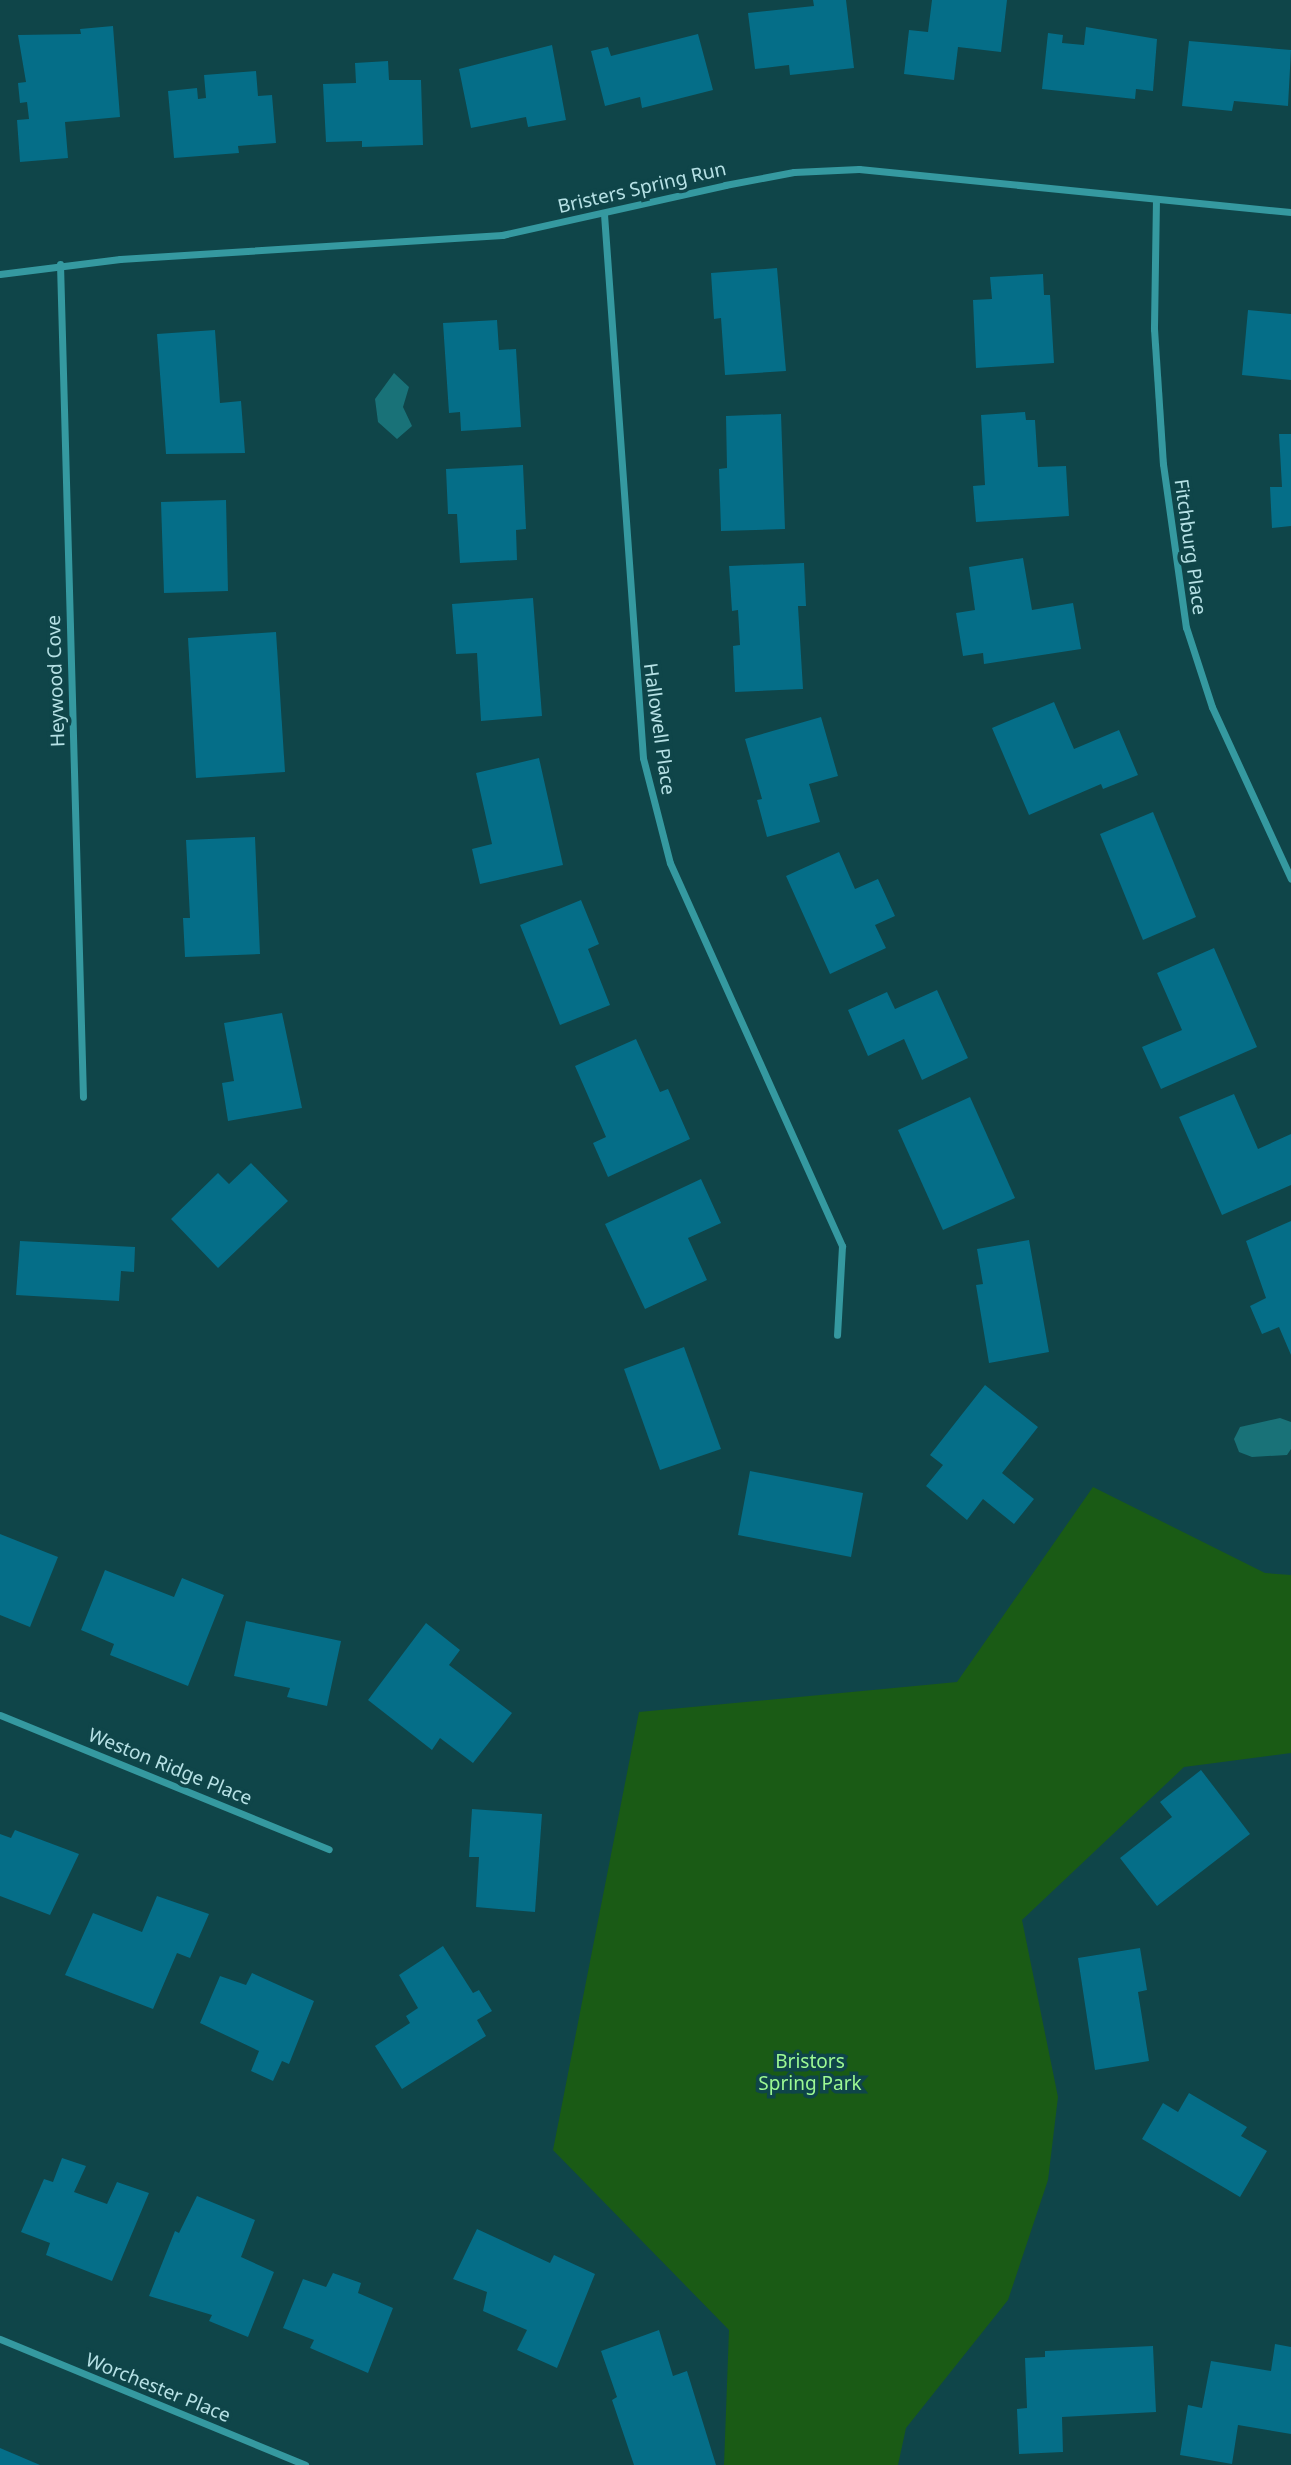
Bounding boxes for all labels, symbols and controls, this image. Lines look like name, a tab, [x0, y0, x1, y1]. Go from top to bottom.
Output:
street label: Bristers Spring Run	[556, 158, 728, 218]
street label: Fitchburg Place	[1169, 478, 1211, 616]
street label: Heywood Cove	[42, 615, 70, 747]
street label: Hallowell Place	[638, 662, 680, 796]
street label: Weston Ridge Place	[85, 1724, 255, 1810]
park label: Bristors Spring Park	[758, 2051, 862, 2095]
street label: Worchester Place	[82, 2349, 234, 2427]

